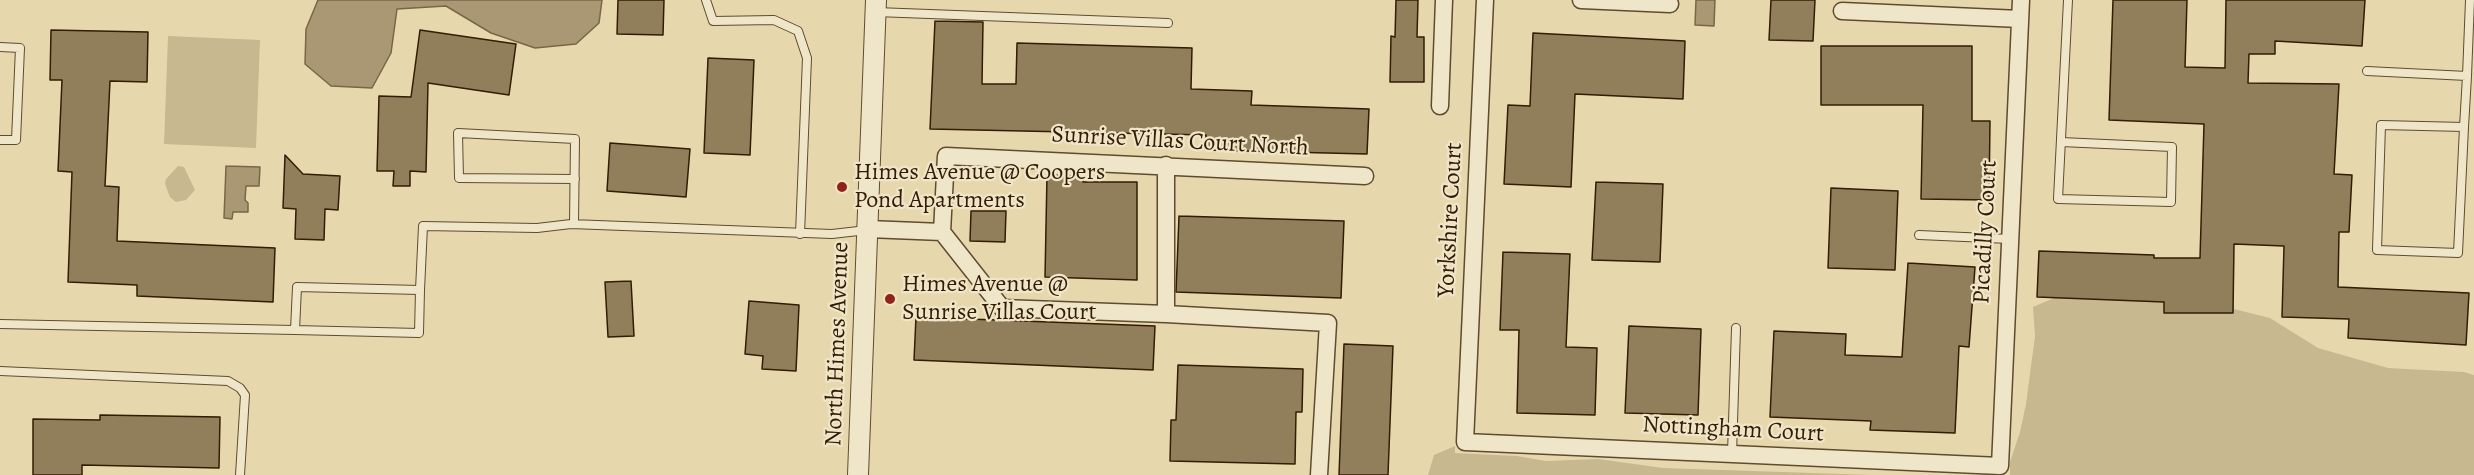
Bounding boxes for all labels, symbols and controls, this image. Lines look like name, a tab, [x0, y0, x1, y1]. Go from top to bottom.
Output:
street label: Sunrise Villas Court North	[1051, 121, 1309, 163]
street label: Yorkshire Court	[1433, 142, 1469, 298]
place label: Himes Avenue @ Coopers Pond Apartments	[854, 159, 1105, 215]
street label: Picadilly Court	[1968, 159, 2004, 305]
marker: Himes Avenue @ Coopers Pond Apartments	[835, 180, 849, 194]
street label: North Himes Avenue	[820, 241, 856, 447]
place label: Himes Avenue @ Sunrise Villas Court	[902, 271, 1096, 327]
marker: Himes Avenue @ Sunrise Villas Court	[883, 292, 897, 306]
street label: Nottingham Court	[1641, 411, 1825, 449]

